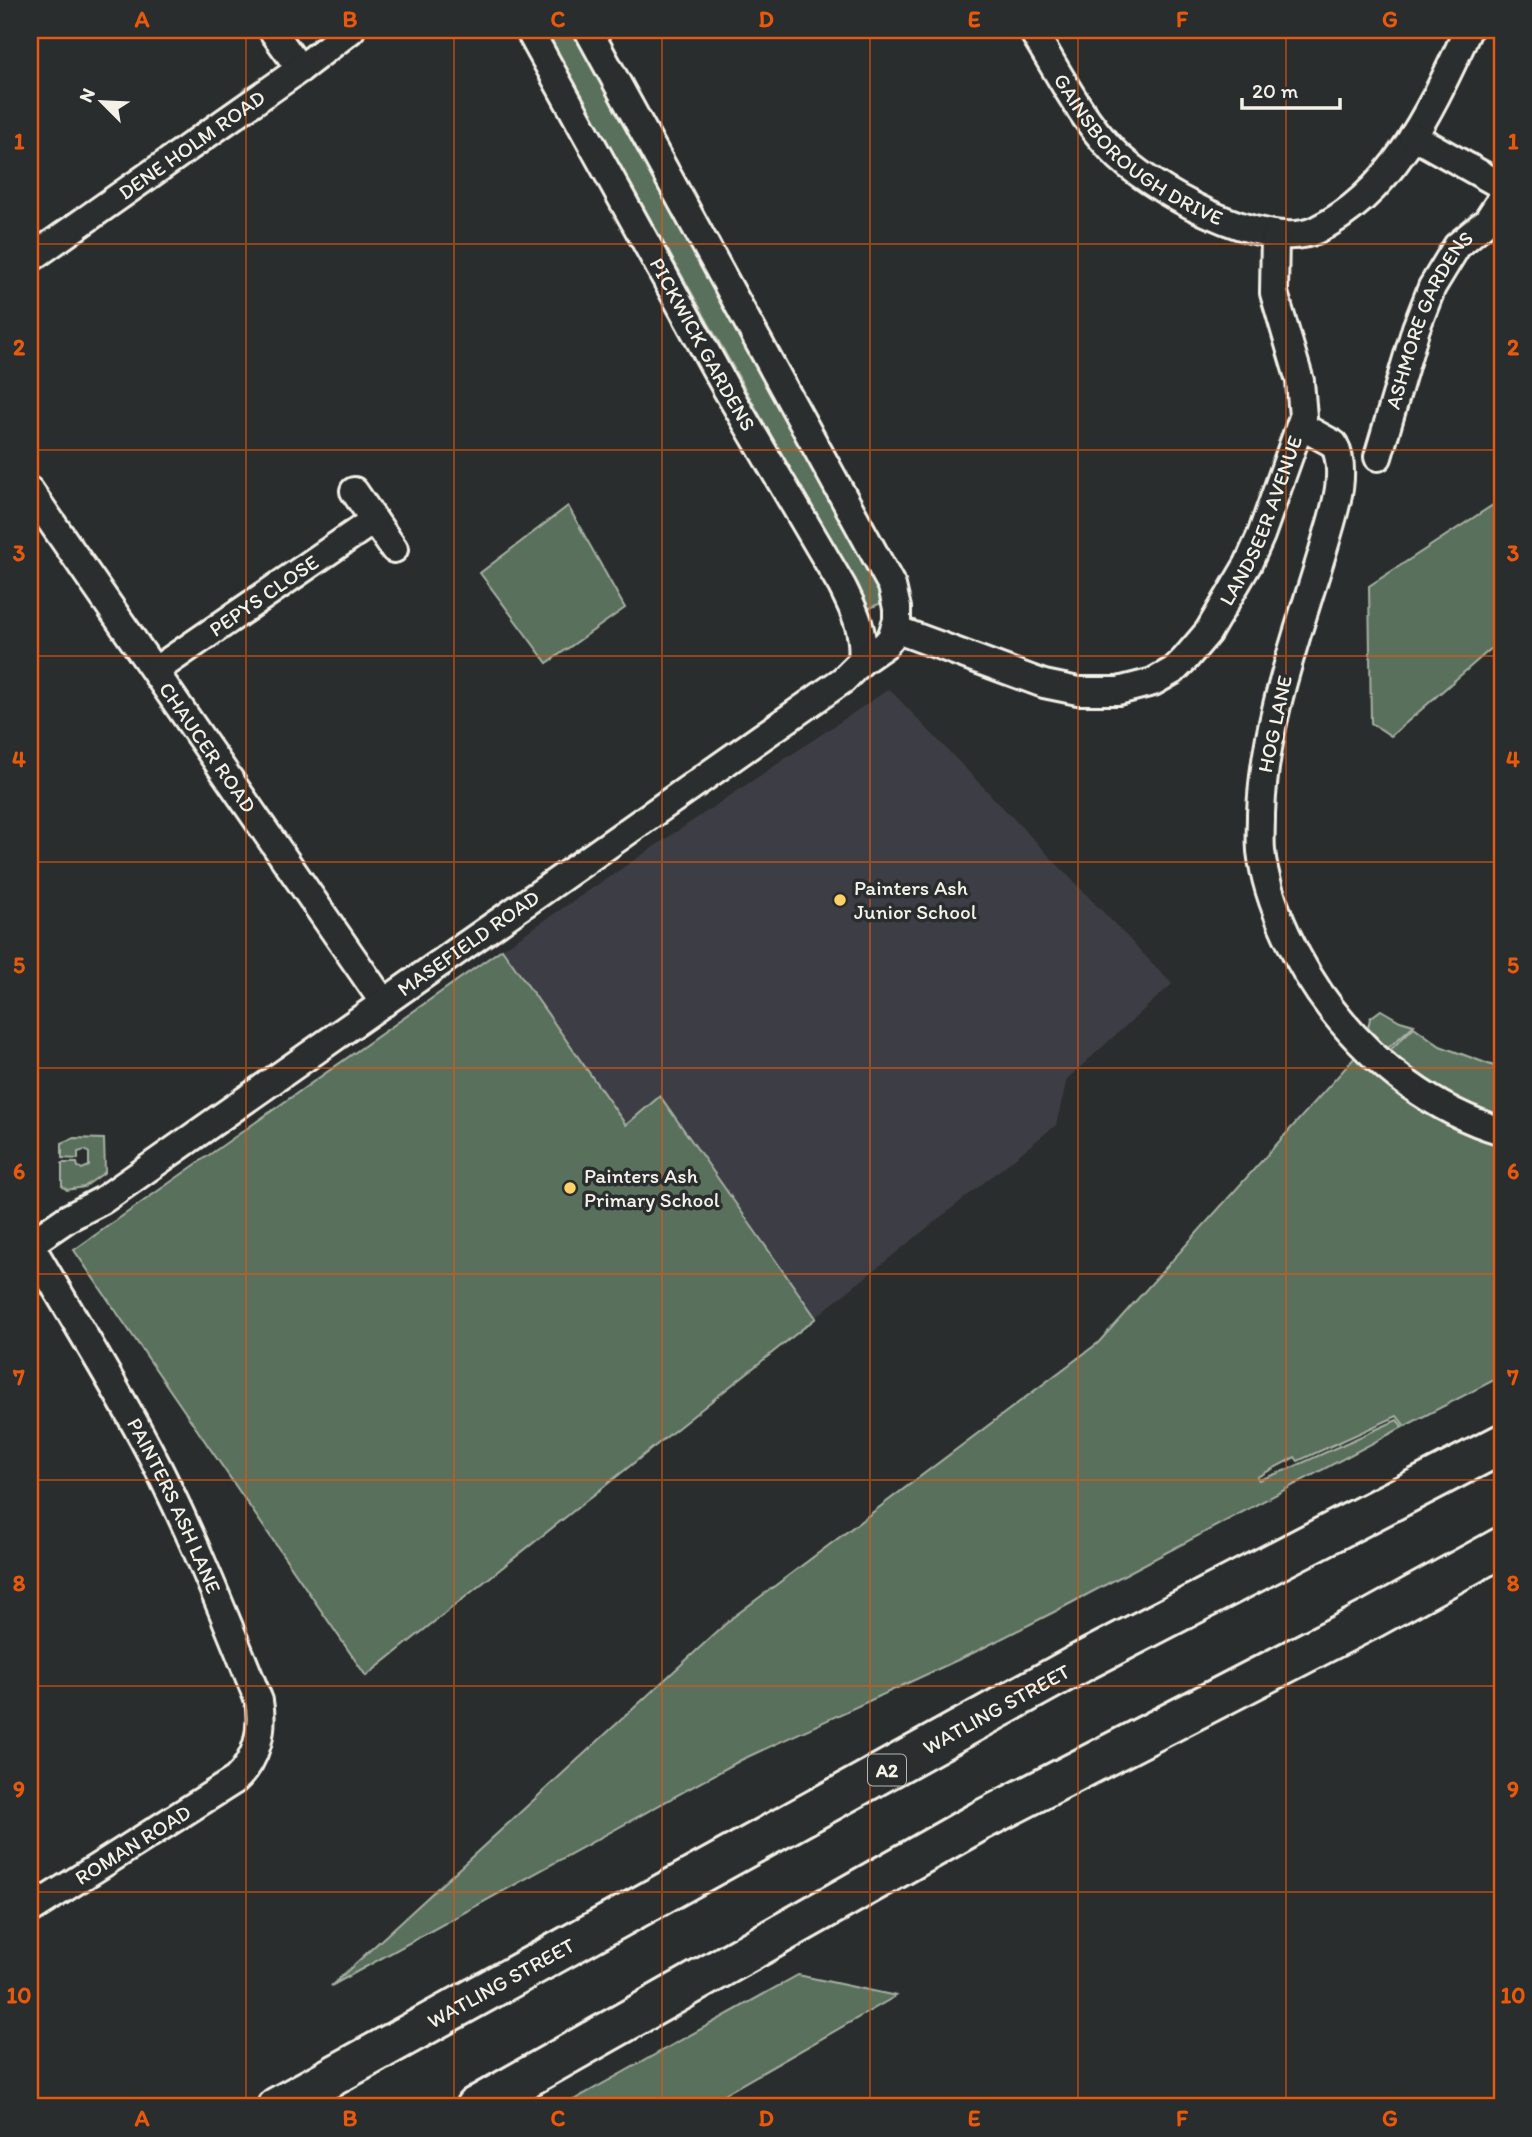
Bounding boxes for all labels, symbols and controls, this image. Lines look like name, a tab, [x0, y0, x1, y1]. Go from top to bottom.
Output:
text: A	[134, 5, 150, 33]
text: B	[343, 5, 358, 33]
text: C	[551, 5, 566, 33]
text: D	[758, 5, 774, 33]
text: E	[968, 5, 981, 33]
text: F	[1176, 5, 1189, 33]
text: G	[1382, 5, 1398, 33]
north arrow	[66, 66, 136, 136]
scale bar	[1242, 66, 1340, 110]
street label: GAINSBOROUGH DRIVE	[1049, 69, 1227, 230]
text: 20 m	[1252, 78, 1299, 103]
street label: DENE HOLM ROAD	[113, 84, 270, 205]
text: N	[74, 85, 100, 106]
text: 1	[14, 127, 25, 155]
text: 1	[1508, 127, 1519, 155]
street label: ASHMORE GARDENS	[1380, 225, 1478, 412]
street label: PICKWICK GARDENS	[645, 253, 761, 435]
text: 2	[13, 333, 26, 361]
text: 2	[1507, 333, 1520, 361]
street label: LANDSEER AVENUE	[1213, 432, 1307, 610]
text: 3	[13, 539, 26, 567]
text: 3	[1507, 539, 1520, 567]
street label: PEPYS CLOSE	[204, 549, 323, 642]
street label: HOG LANE	[1252, 673, 1297, 775]
street label: CHAUCER ROAD	[154, 677, 262, 818]
text: 4	[12, 745, 26, 773]
text: 4	[1506, 745, 1520, 773]
place label: Painters Ash Junior School	[854, 875, 977, 924]
street label: MASEFIELD ROAD	[392, 884, 544, 1001]
marker: Painters Ash Junior School	[832, 892, 848, 908]
text: 5	[13, 951, 25, 979]
text: 5	[1507, 951, 1519, 979]
text: 6	[13, 1157, 25, 1185]
text: 6	[1507, 1157, 1519, 1185]
place label: Painters Ash Primary School	[584, 1163, 720, 1212]
marker: Painters Ash Primary School	[562, 1180, 578, 1196]
text: 7	[12, 1363, 25, 1391]
text: 7	[1506, 1363, 1519, 1391]
street label: PAINTERS ASH LANE	[122, 1413, 227, 1597]
text: 8	[13, 1569, 26, 1597]
text: 8	[1507, 1569, 1520, 1597]
street label: WATLING STREET	[918, 1658, 1074, 1760]
road number: A2	[868, 1754, 906, 1786]
text: 9	[13, 1775, 25, 1803]
text: 9	[1507, 1775, 1519, 1803]
street label: ROMAN ROAD	[70, 1799, 195, 1890]
street label: WATLING STREET	[423, 1932, 579, 2033]
text: 10	[7, 1981, 31, 2009]
text: 10	[1501, 1981, 1525, 2009]
text: A	[134, 2104, 150, 2132]
text: B	[343, 2104, 358, 2132]
text: C	[551, 2104, 566, 2132]
text: D	[758, 2104, 774, 2132]
text: E	[968, 2104, 981, 2132]
text: F	[1176, 2104, 1189, 2132]
text: G	[1382, 2104, 1398, 2132]

